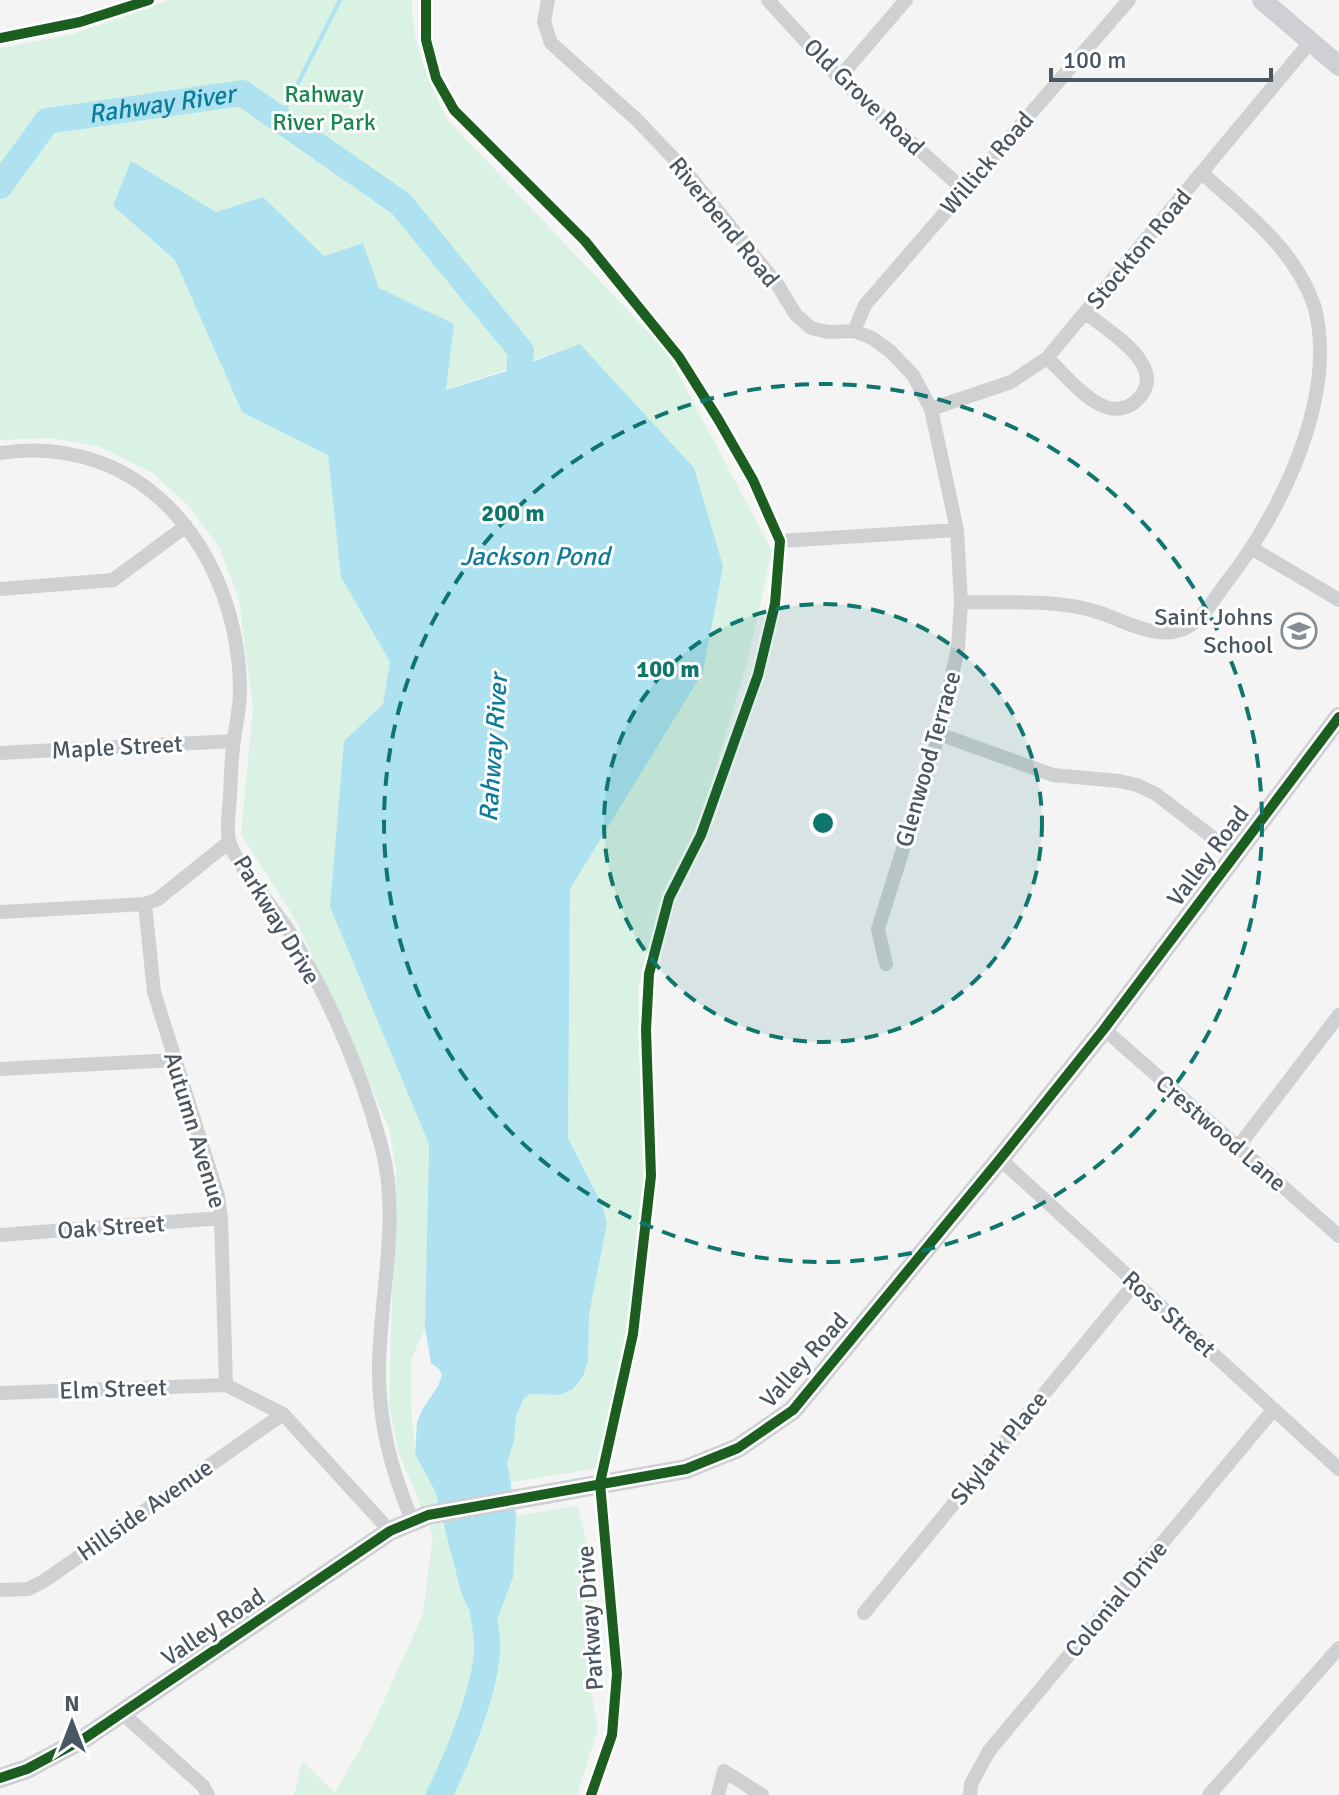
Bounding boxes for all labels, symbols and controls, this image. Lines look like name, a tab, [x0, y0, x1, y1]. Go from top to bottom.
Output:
street label: Old Grove Road	[797, 32, 931, 162]
scale bar	[1051, 32, 1271, 82]
text: 100 m	[1063, 45, 1126, 75]
water label: Rahway River	[86, 78, 241, 131]
park label: Rahway River Park	[272, 79, 376, 137]
street label: Willick Road	[934, 105, 1040, 221]
street label: Riverbend Road	[662, 151, 786, 293]
street label: Stockton Road	[1080, 183, 1198, 315]
text: 200 m	[481, 498, 545, 528]
water label: Jackson Pond	[460, 541, 613, 573]
place label: Saint Johns School	[1154, 602, 1273, 660]
school or university icon: Saint Johns School	[1280, 612, 1318, 650]
text: 100 m	[636, 654, 700, 684]
street label: Glenwood Terrace	[889, 668, 967, 850]
water label: Rahway River	[473, 670, 515, 823]
street label: Maple Street	[51, 729, 183, 765]
street label: Valley Road	[1160, 800, 1256, 912]
centre of rings	[809, 809, 837, 837]
street label: Parkway Drive	[227, 850, 327, 990]
street label: Autumn Avenue	[157, 1048, 233, 1212]
street label: Crestwood Lane	[1149, 1068, 1293, 1198]
street label: Oak Street	[56, 1208, 166, 1246]
street label: Ross Street	[1116, 1264, 1222, 1364]
street label: Valley Road	[753, 1306, 855, 1414]
street label: Elm Street	[59, 1372, 167, 1406]
street label: Skylark Place	[944, 1385, 1054, 1511]
street label: Hillside Avenue	[71, 1452, 219, 1568]
street label: Colonial Drive	[1058, 1534, 1174, 1664]
street label: Parkway Drive	[570, 1544, 610, 1692]
street label: Valley Road	[156, 1582, 270, 1672]
north arrow	[32, 1683, 112, 1763]
text: N	[64, 1690, 80, 1717]

